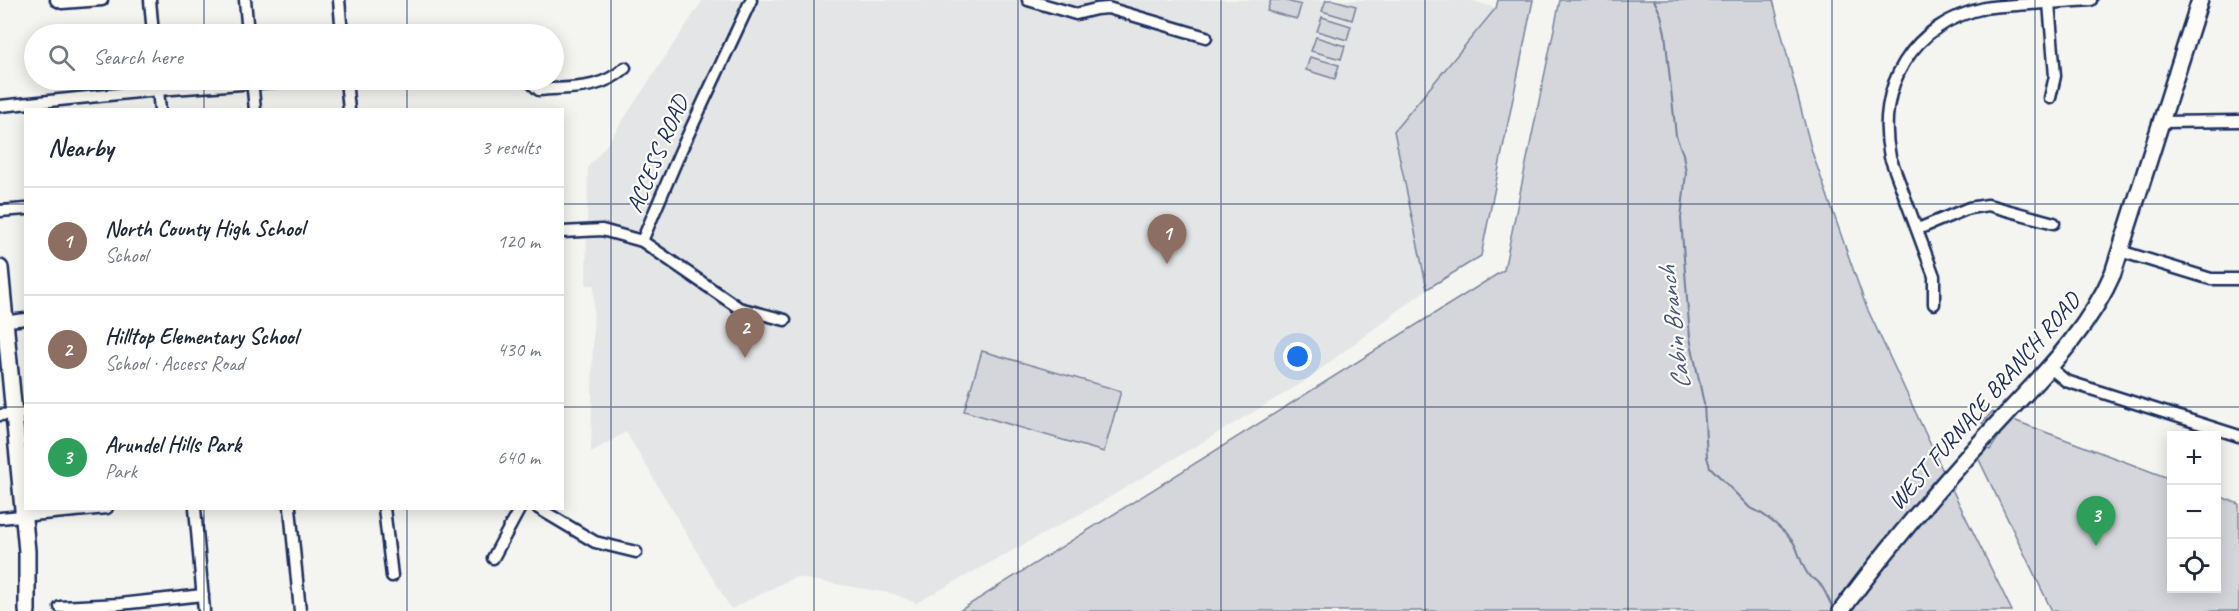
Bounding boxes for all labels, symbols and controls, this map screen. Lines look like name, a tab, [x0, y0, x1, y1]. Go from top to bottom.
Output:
search box	[24, 24, 564, 90]
icon: search	[45, 41, 78, 74]
text: Search here	[93, 43, 183, 71]
street label: ACCESS ROAD	[619, 89, 696, 217]
text: Nearby	[48, 131, 113, 164]
text: 3 results	[481, 135, 540, 160]
pin: 1	[1148, 214, 1186, 264]
text: North County High School	[105, 215, 305, 243]
text: 1	[63, 229, 72, 254]
text: 120 m	[497, 229, 540, 254]
text: School	[105, 243, 148, 268]
water label: Cabin Branch	[1650, 262, 1698, 391]
street label: WEST FURNACE BRANCH ROAD	[1881, 285, 2088, 516]
pin: 2	[726, 308, 764, 358]
text: Hilltop Elementary School	[105, 323, 298, 351]
text: 2	[63, 337, 72, 362]
text: 430 m	[497, 337, 540, 362]
your location	[1283, 342, 1312, 371]
text: School · Access Road	[105, 351, 244, 376]
text: Arundel Hills Park	[105, 431, 241, 459]
map controls	[2167, 431, 2221, 593]
button: +	[2167, 431, 2221, 485]
text: 3	[63, 445, 72, 470]
text: 640 m	[497, 445, 540, 470]
text: Park	[105, 459, 137, 484]
button: −	[2167, 485, 2221, 539]
pin: 3	[2076, 496, 2116, 546]
button: locate	[2167, 539, 2221, 593]

